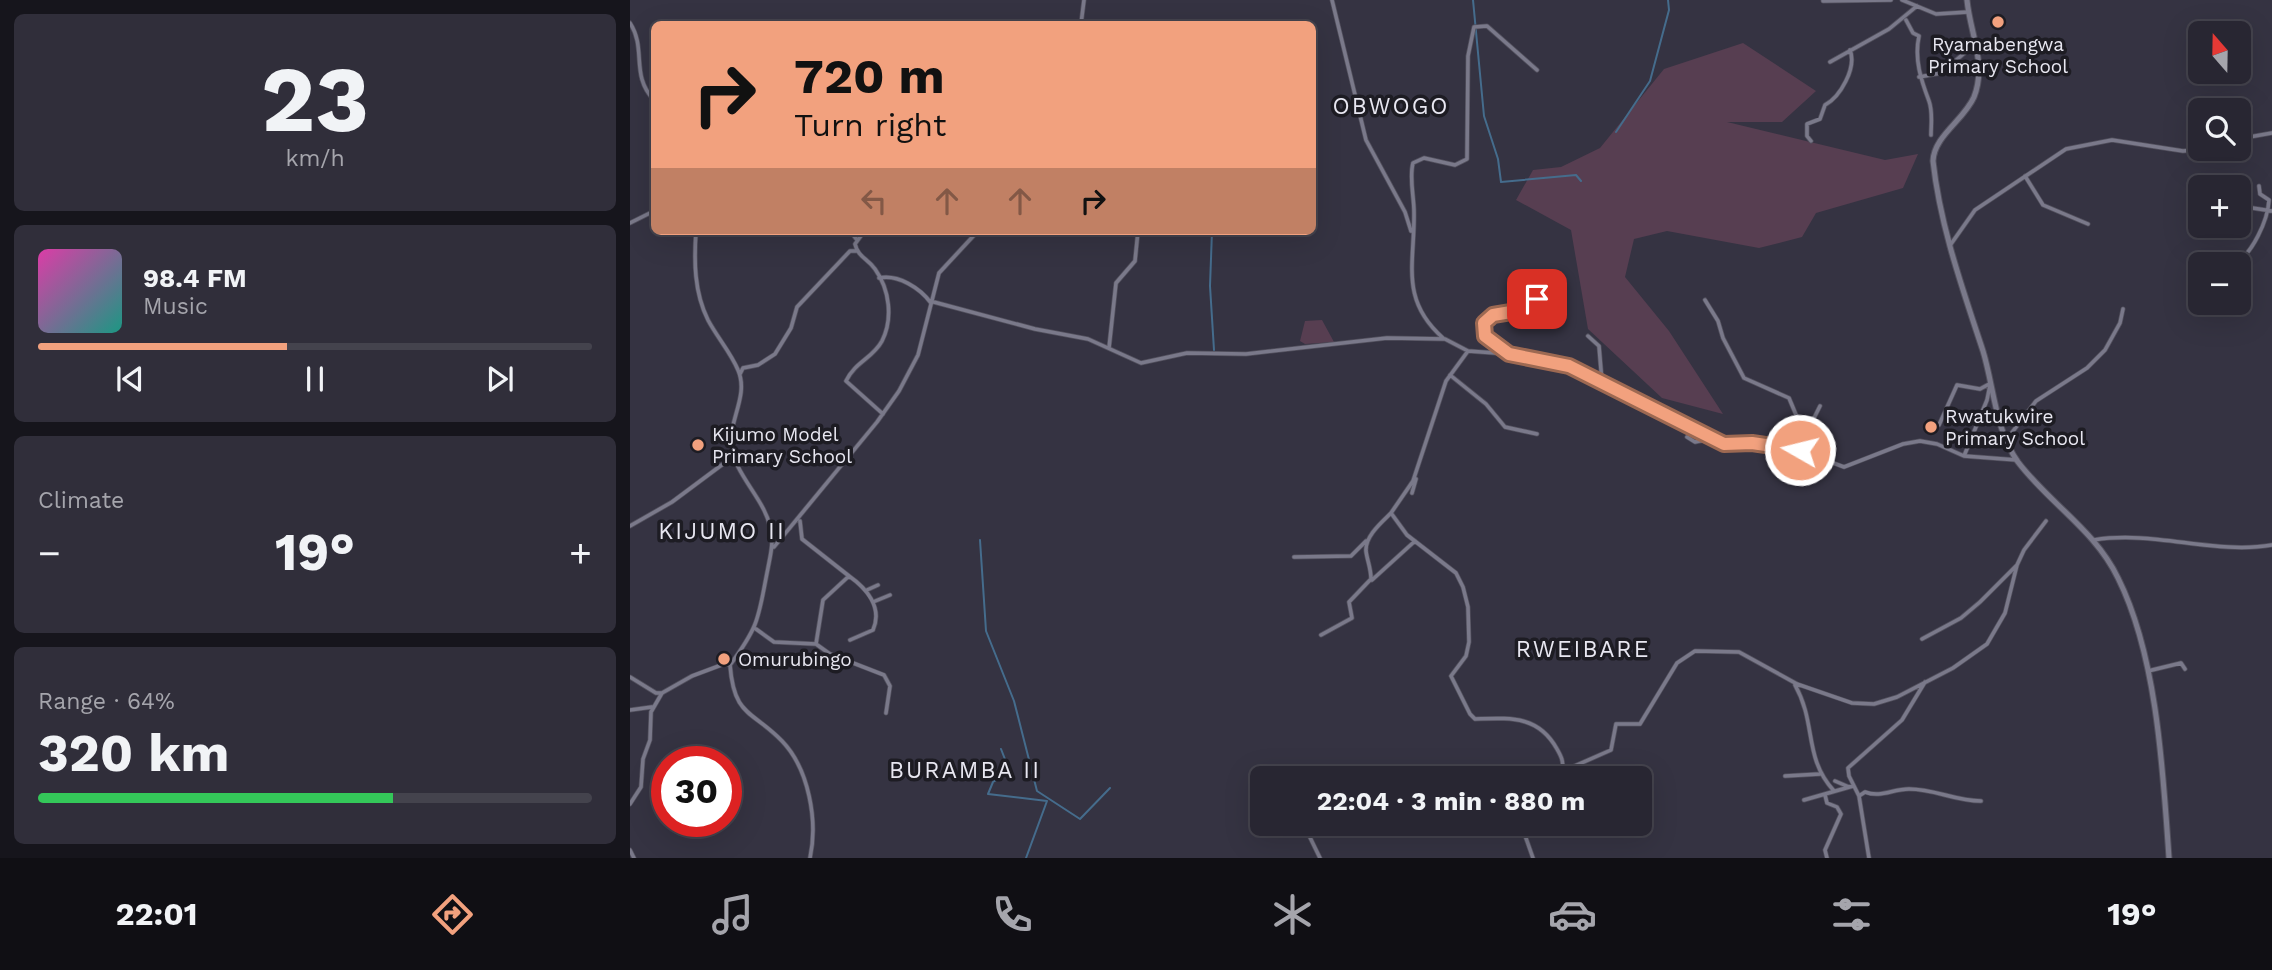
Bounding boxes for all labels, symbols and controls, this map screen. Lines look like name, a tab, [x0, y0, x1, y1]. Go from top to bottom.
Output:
marker: Ryamabengwa Primary School	[1990, 14, 2006, 30]
north arrow	[2188, 21, 2250, 84]
map controls	[2188, 21, 2251, 315]
place label: Ryamabengwa Primary School	[1928, 33, 2068, 78]
text: 23	[261, 46, 369, 153]
text: 720 m	[794, 47, 945, 105]
icon: right	[679, 49, 770, 140]
district label: OBWOGO	[1332, 93, 1450, 120]
button: search	[2188, 98, 2251, 161]
text: Turn right	[794, 106, 946, 144]
text: km/h	[285, 145, 345, 172]
button: +	[2188, 175, 2251, 238]
icon: left	[855, 182, 893, 220]
icon: ahead	[928, 182, 966, 220]
icon: ahead	[1001, 182, 1039, 220]
icon: right	[1074, 182, 1112, 220]
button: −	[2188, 252, 2251, 315]
text: 98.4 FM	[143, 263, 247, 293]
pin	[1507, 269, 1567, 329]
icon: arrive	[1518, 280, 1556, 318]
text: Music	[143, 293, 208, 320]
icon: previous	[111, 360, 149, 398]
icon: pause	[296, 360, 334, 398]
icon: next	[481, 360, 519, 398]
place label: Rwatukwire Primary School	[1945, 405, 2085, 450]
position arrow	[1763, 413, 1837, 487]
marker: Rwatukwire Primary School	[1923, 419, 1939, 435]
place label: Kijumo Model Primary School	[712, 423, 852, 468]
marker: Kijumo Model Primary School	[690, 437, 706, 453]
text: Climate	[38, 487, 124, 514]
district label: KIJUMO II	[658, 518, 786, 545]
text: 19°	[275, 522, 355, 583]
text: −	[38, 531, 61, 575]
text: +	[569, 531, 592, 575]
district label: RWEIBARE	[1516, 636, 1650, 663]
place label: Omurubingo	[738, 648, 852, 671]
marker: Omurubingo	[716, 651, 732, 667]
text: Range · 64%	[38, 688, 175, 715]
text: 320 km	[38, 723, 229, 784]
speed limit sign: 30	[651, 746, 742, 837]
district label: BURAMBA II	[889, 757, 1041, 784]
text: 22:04 · 3 min · 880 m	[1317, 786, 1585, 816]
icon: directions	[428, 890, 477, 939]
icon: music	[708, 890, 757, 939]
icon: phone	[988, 890, 1037, 939]
icon: climate	[1268, 890, 1317, 939]
icon: car	[1548, 890, 1597, 939]
icon: filters	[1827, 890, 1876, 939]
text: 22:01	[115, 895, 198, 933]
text: 19°	[2107, 895, 2157, 933]

